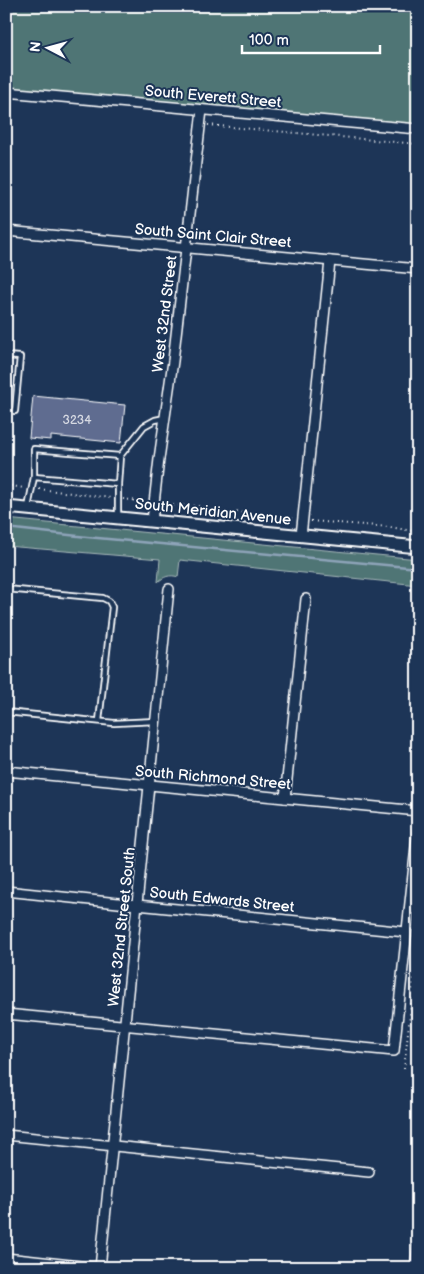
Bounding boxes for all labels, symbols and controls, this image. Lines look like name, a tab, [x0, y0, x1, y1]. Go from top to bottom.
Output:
north arrow	[22, 22, 72, 72]
scale bar	[242, 22, 379, 54]
text: 100 m	[249, 31, 289, 50]
text: N	[27, 41, 45, 53]
street label: South Everett Street	[144, 82, 282, 112]
street label: South Saint Clair Street	[134, 220, 292, 252]
street label: West 32nd Street	[148, 254, 182, 374]
house number: 3234	[63, 413, 92, 428]
street label: South Meridian Avenue	[134, 494, 292, 530]
street label: South Richmond Street	[134, 762, 292, 794]
street label: West 32nd Street South	[104, 846, 140, 1008]
street label: South Edwards Street	[149, 883, 296, 917]

